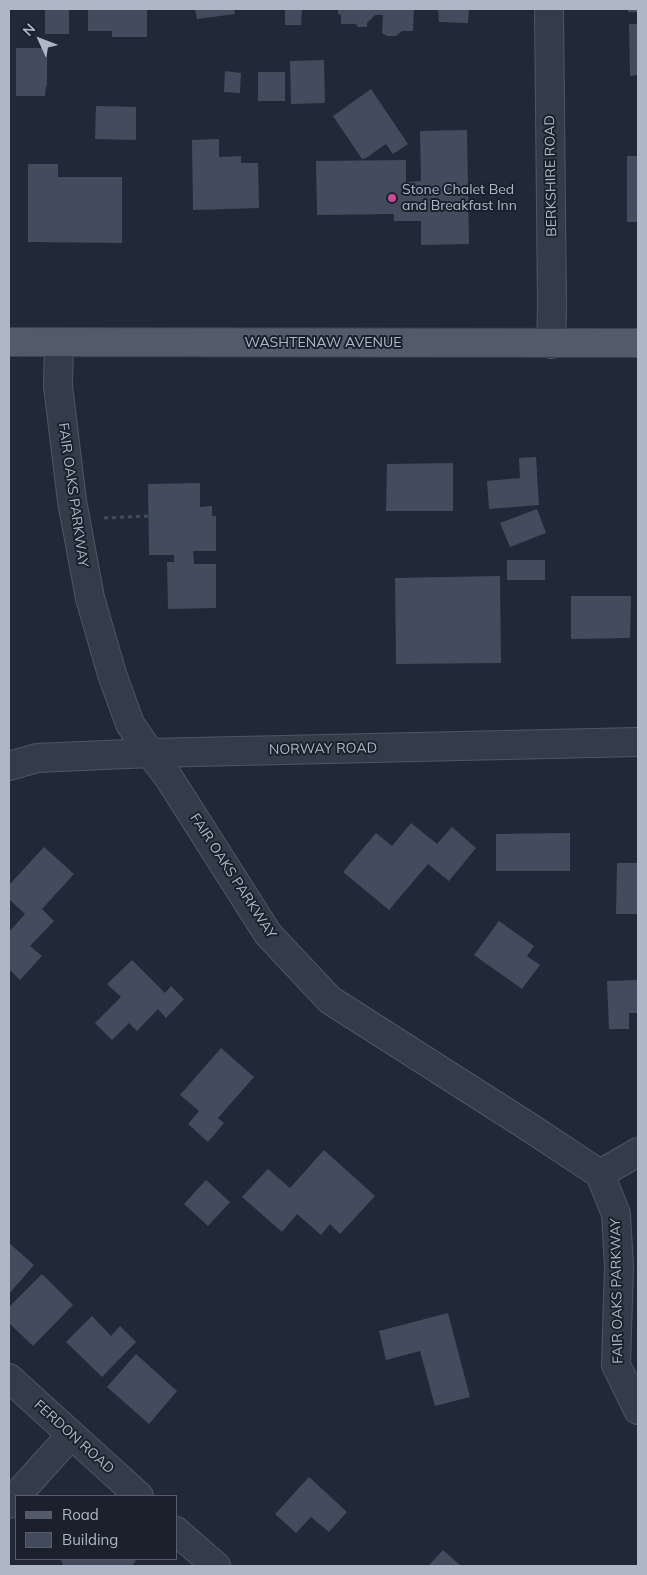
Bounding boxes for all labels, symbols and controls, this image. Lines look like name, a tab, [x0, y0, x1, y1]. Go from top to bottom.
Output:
north arrow	[15, 15, 65, 65]
text: N	[19, 20, 39, 40]
street label: BERKSHIRE ROAD	[542, 115, 560, 237]
place label: Stone Chalet Bed and Breakfast Inn	[402, 182, 517, 214]
marker: Stone Chalet Bed and Breakfast Inn	[386, 192, 398, 204]
street label: WASHTENAW AVENUE	[245, 335, 401, 351]
street label: FAIR OAKS PARKWAY	[55, 422, 91, 568]
street label: NORWAY ROAD	[269, 740, 377, 758]
street label: FAIR OAKS PARKWAY	[186, 810, 280, 942]
street label: FAIR OAKS PARKWAY	[607, 1218, 627, 1364]
street label: FERDON ROAD	[30, 1397, 118, 1477]
legend	[15, 1495, 178, 1560]
text: Road	[62, 1505, 99, 1524]
text: Building	[62, 1530, 118, 1549]

